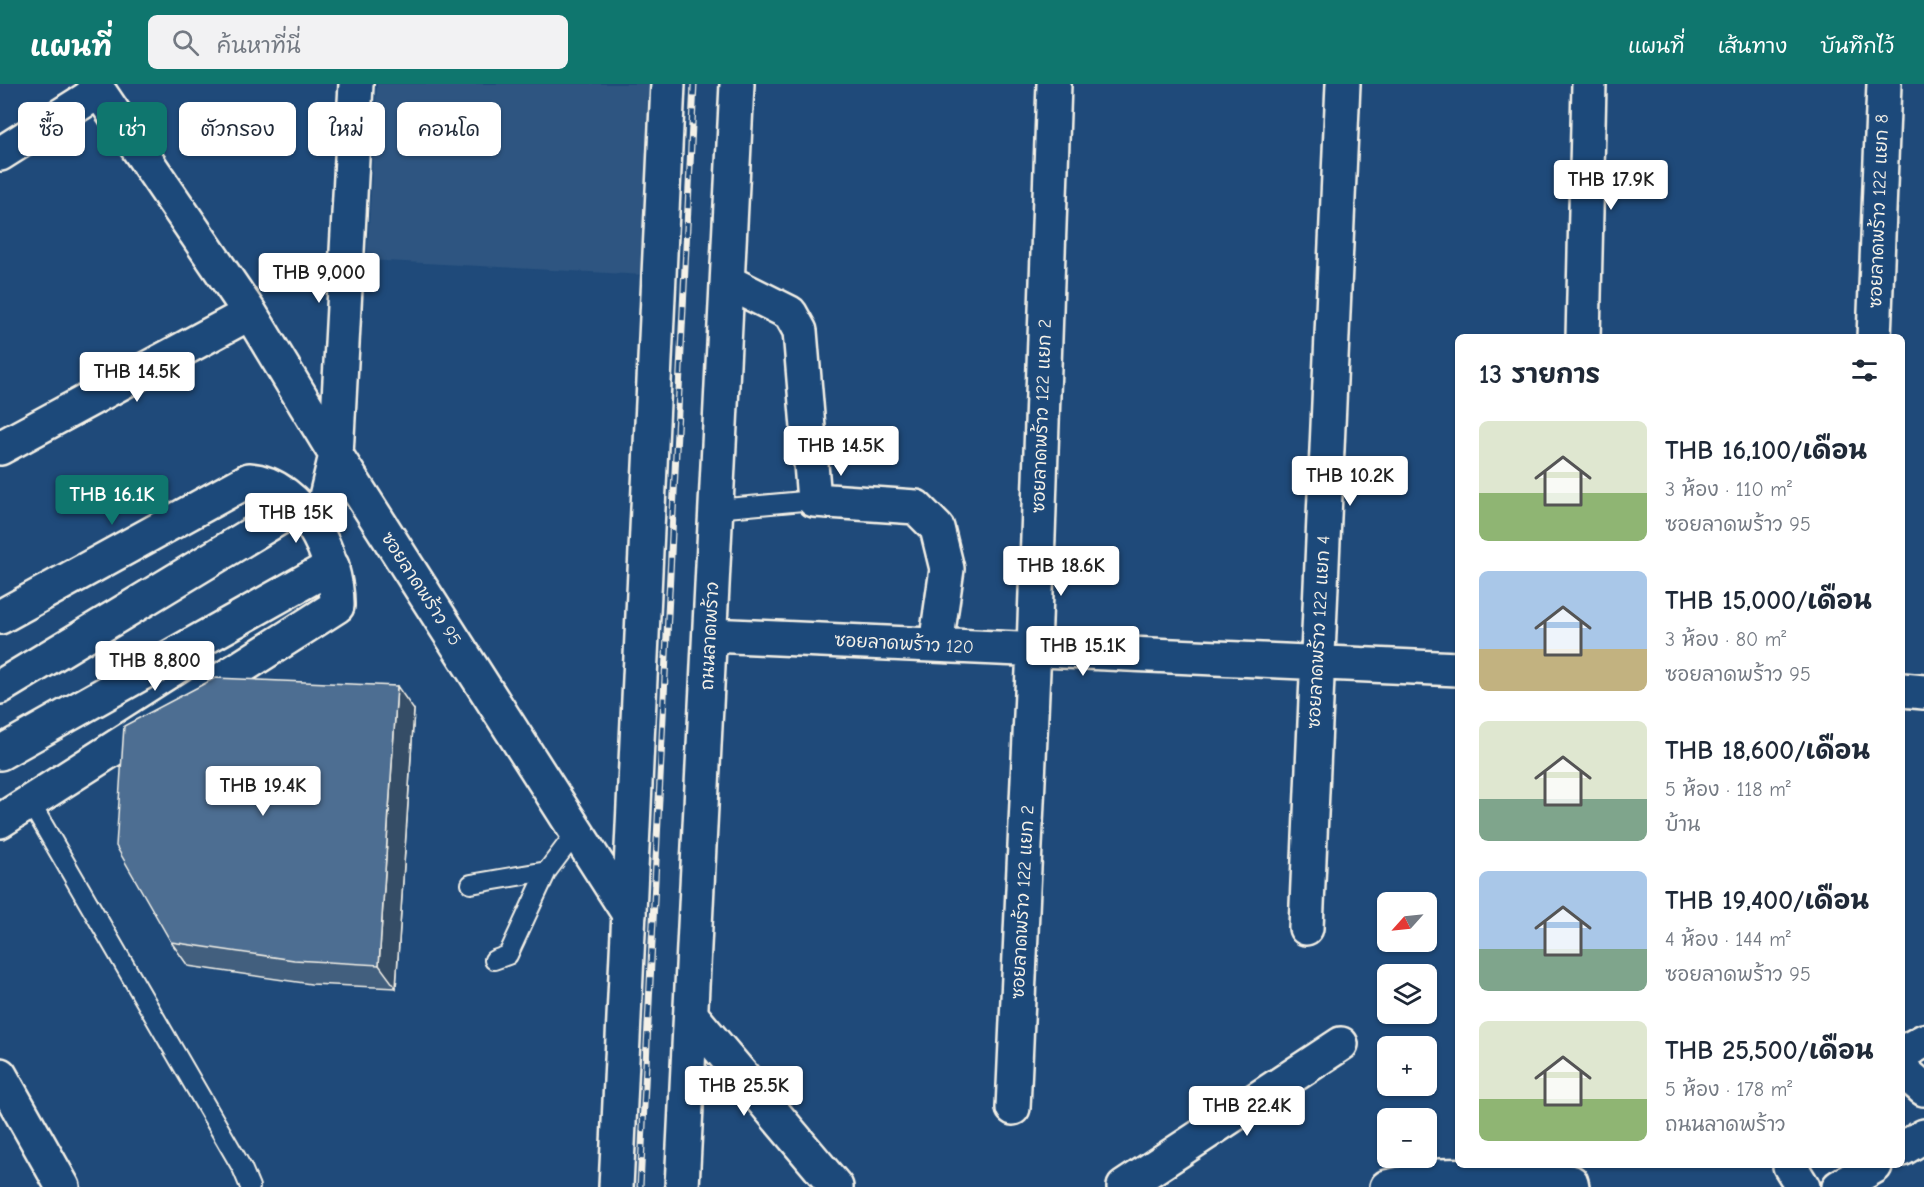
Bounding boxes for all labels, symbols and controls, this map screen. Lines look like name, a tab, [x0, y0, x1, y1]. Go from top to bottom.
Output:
search box	[148, 15, 568, 69]
icon: search	[169, 26, 202, 59]
text: แผนที่	[30, 31, 112, 63]
text: ค้นหาที่นี่	[217, 33, 301, 59]
text: แผนที่	[1628, 34, 1685, 58]
text: เส้นทาง	[1718, 34, 1787, 58]
text: บันทึกไว้	[1820, 34, 1894, 58]
chip: ซื้อ	[18, 102, 85, 156]
chip: เช่า	[97, 102, 167, 156]
chip: ตัวกรอง	[179, 102, 296, 156]
chip: ใหม่	[308, 102, 385, 156]
chip: คอนโด	[397, 102, 501, 156]
street label: ซอยลาดพร้าว 122 แยก 8	[1863, 114, 1893, 308]
pin: THB 17.9K	[1542, 160, 1680, 211]
text: THB 17.9K	[1568, 168, 1654, 191]
pin: THB 9,000	[250, 253, 388, 304]
text: THB 9,000	[273, 261, 365, 284]
street label: ซอยลาดพร้าว 122 แยก 2	[1026, 319, 1056, 513]
pin: THB 14.5K	[68, 352, 206, 403]
icon: filters	[1848, 354, 1881, 387]
text: THB 14.5K	[94, 360, 180, 383]
text: 13 รายการ	[1479, 360, 1600, 390]
pin: THB 14.5K	[772, 426, 910, 477]
text: THB 14.5K	[798, 434, 884, 457]
text: THB 16,100/เดือน	[1665, 436, 1867, 466]
icon: home	[1527, 445, 1599, 517]
pin: THB 10.2K	[1281, 456, 1419, 507]
text: THB 10.2K	[1306, 464, 1394, 487]
pin: THB 16.1K	[43, 475, 181, 526]
text: 3 ห้อง · 110 m²	[1665, 478, 1792, 501]
text: THB 16.1K	[69, 483, 155, 506]
pin: THB 15K	[241, 493, 351, 544]
text: THB 15K	[259, 501, 333, 524]
text: ซอยลาดพร้าว 95	[1665, 513, 1811, 536]
street label: ซอยลาดพร้าว 95	[376, 527, 467, 650]
street label: ซอยลาดพร้าว 122 แยก 4	[1301, 535, 1335, 729]
pin: THB 18.6K	[992, 546, 1130, 597]
text: THB 18.6K	[1017, 554, 1105, 577]
street label: ถนนลาดพร้าว	[695, 581, 723, 691]
text: THB 15,000/เดือน	[1665, 586, 1872, 616]
icon: home	[1527, 595, 1599, 667]
pin: THB 15.1K	[1014, 626, 1152, 677]
street label: ซอยลาดพร้าว 120	[834, 628, 974, 658]
text: 3 ห้อง · 80 m²	[1665, 628, 1786, 651]
text: THB 15.1K	[1040, 634, 1126, 657]
pin: THB 8,800	[86, 641, 224, 692]
text: THB 8,800	[109, 649, 201, 672]
text: ซอยลาดพร้าว 95	[1665, 663, 1811, 686]
text: THB 18,600/เดือน	[1665, 736, 1870, 766]
icon: home	[1527, 745, 1599, 817]
pin: THB 19.4K	[194, 766, 332, 817]
text: THB 19.4K	[220, 774, 306, 797]
text: 5 ห้อง · 118 m²	[1665, 778, 1791, 801]
street label: ซอยลาดพร้าว 122 แยก 2	[1005, 804, 1039, 1000]
text: บ้าน	[1665, 813, 1700, 836]
text: THB 19,400/เดือน	[1665, 886, 1869, 916]
north arrow	[1377, 892, 1437, 952]
map controls	[1377, 892, 1437, 1168]
icon: home	[1527, 895, 1599, 967]
text: 4 ห้อง · 144 m²	[1665, 928, 1791, 951]
text: ซอยลาดพร้าว 95	[1665, 963, 1811, 986]
button: layers	[1377, 964, 1437, 1024]
button: +	[1377, 1036, 1437, 1096]
text: THB 25,500/เดือน	[1665, 1036, 1874, 1066]
icon: home	[1527, 1045, 1599, 1117]
pin: THB 25.5K	[675, 1066, 813, 1117]
text: THB 25.5K	[699, 1074, 789, 1097]
text: 5 ห้อง · 178 m²	[1665, 1078, 1792, 1101]
pin: THB 22.4K	[1178, 1086, 1316, 1137]
text: THB 22.4K	[1203, 1094, 1291, 1117]
button: −	[1377, 1108, 1437, 1168]
text: ถนนลาดพร้าว	[1665, 1113, 1785, 1136]

